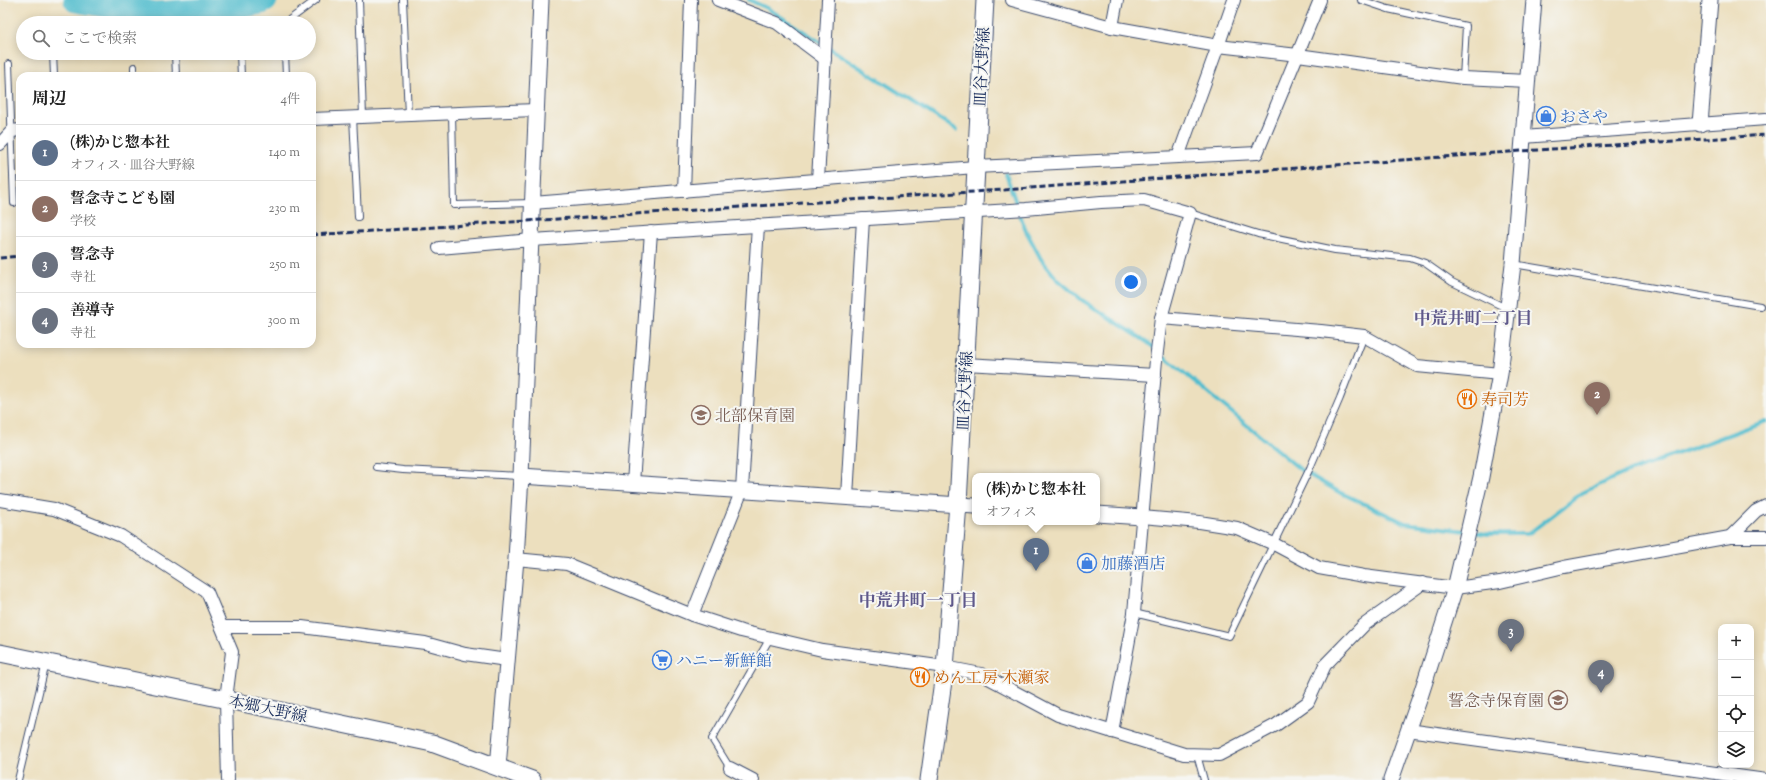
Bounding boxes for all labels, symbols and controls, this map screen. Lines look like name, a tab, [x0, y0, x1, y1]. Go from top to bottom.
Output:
search box	[16, 16, 316, 60]
icon: search	[30, 27, 52, 49]
street label: 皿谷大野線	[970, 27, 997, 108]
text: ここで検索	[62, 29, 137, 50]
text: 周辺	[32, 88, 66, 112]
text: 4件	[280, 91, 300, 109]
shop icon: おさや	[1535, 105, 1557, 127]
place label: おさや	[1560, 107, 1608, 130]
text: (株)かじ惣本社	[70, 133, 170, 154]
text: 1	[43, 144, 47, 162]
text: 140 m	[269, 144, 300, 162]
text: オフィス · 皿谷大野線	[70, 157, 194, 175]
text: 誓念寺こども園	[70, 189, 175, 210]
text: 2	[42, 200, 48, 218]
text: 230 m	[268, 200, 300, 218]
text: 学校	[70, 213, 96, 231]
text: 誓念寺	[70, 245, 115, 266]
text: 3	[42, 256, 48, 274]
text: 250 m	[269, 256, 300, 274]
text: 寺社	[70, 269, 96, 287]
your location	[1121, 272, 1141, 292]
text: 善導寺	[70, 301, 115, 322]
district label: 中荒井町二丁目	[1414, 308, 1533, 332]
text: 4	[42, 312, 48, 330]
text: 300 m	[268, 312, 300, 330]
text: 寺社	[70, 325, 96, 343]
street label: 皿谷大野線	[953, 351, 980, 432]
pin: 2	[1584, 382, 1610, 415]
restaurant icon: 寿司芳	[1456, 388, 1478, 410]
place label: 寿司芳	[1481, 390, 1529, 413]
school or university icon: 北部保育園	[690, 404, 712, 426]
place label: 北部保育園	[715, 406, 795, 429]
popup	[972, 473, 1100, 525]
text: (株)かじ惣本社	[986, 480, 1086, 501]
text: オフィス	[986, 504, 1037, 522]
pin: 1	[1023, 538, 1049, 571]
shop icon: 加藤酒店	[1076, 552, 1098, 574]
place label: 加藤酒店	[1101, 554, 1165, 577]
district label: 中荒井町一丁目	[859, 590, 978, 614]
pin: 3	[1498, 619, 1524, 652]
map controls	[1718, 624, 1754, 768]
button: +	[1718, 624, 1754, 660]
supermarket icon: ハニー新鮮館	[651, 649, 673, 671]
place label: ハニー新鮮館	[676, 651, 772, 674]
pin: 4	[1588, 660, 1614, 693]
button: −	[1718, 660, 1754, 696]
restaurant icon: めん工房 木瀬家	[909, 666, 931, 688]
place label: めん工房 木瀬家	[934, 668, 1049, 691]
school or university icon: 誓念寺保育園	[1547, 689, 1569, 711]
street label: 本郷大野線	[226, 691, 309, 730]
place label: 誓念寺保育園	[1448, 691, 1544, 714]
button: locate	[1718, 696, 1754, 732]
button: layers	[1718, 732, 1754, 768]

